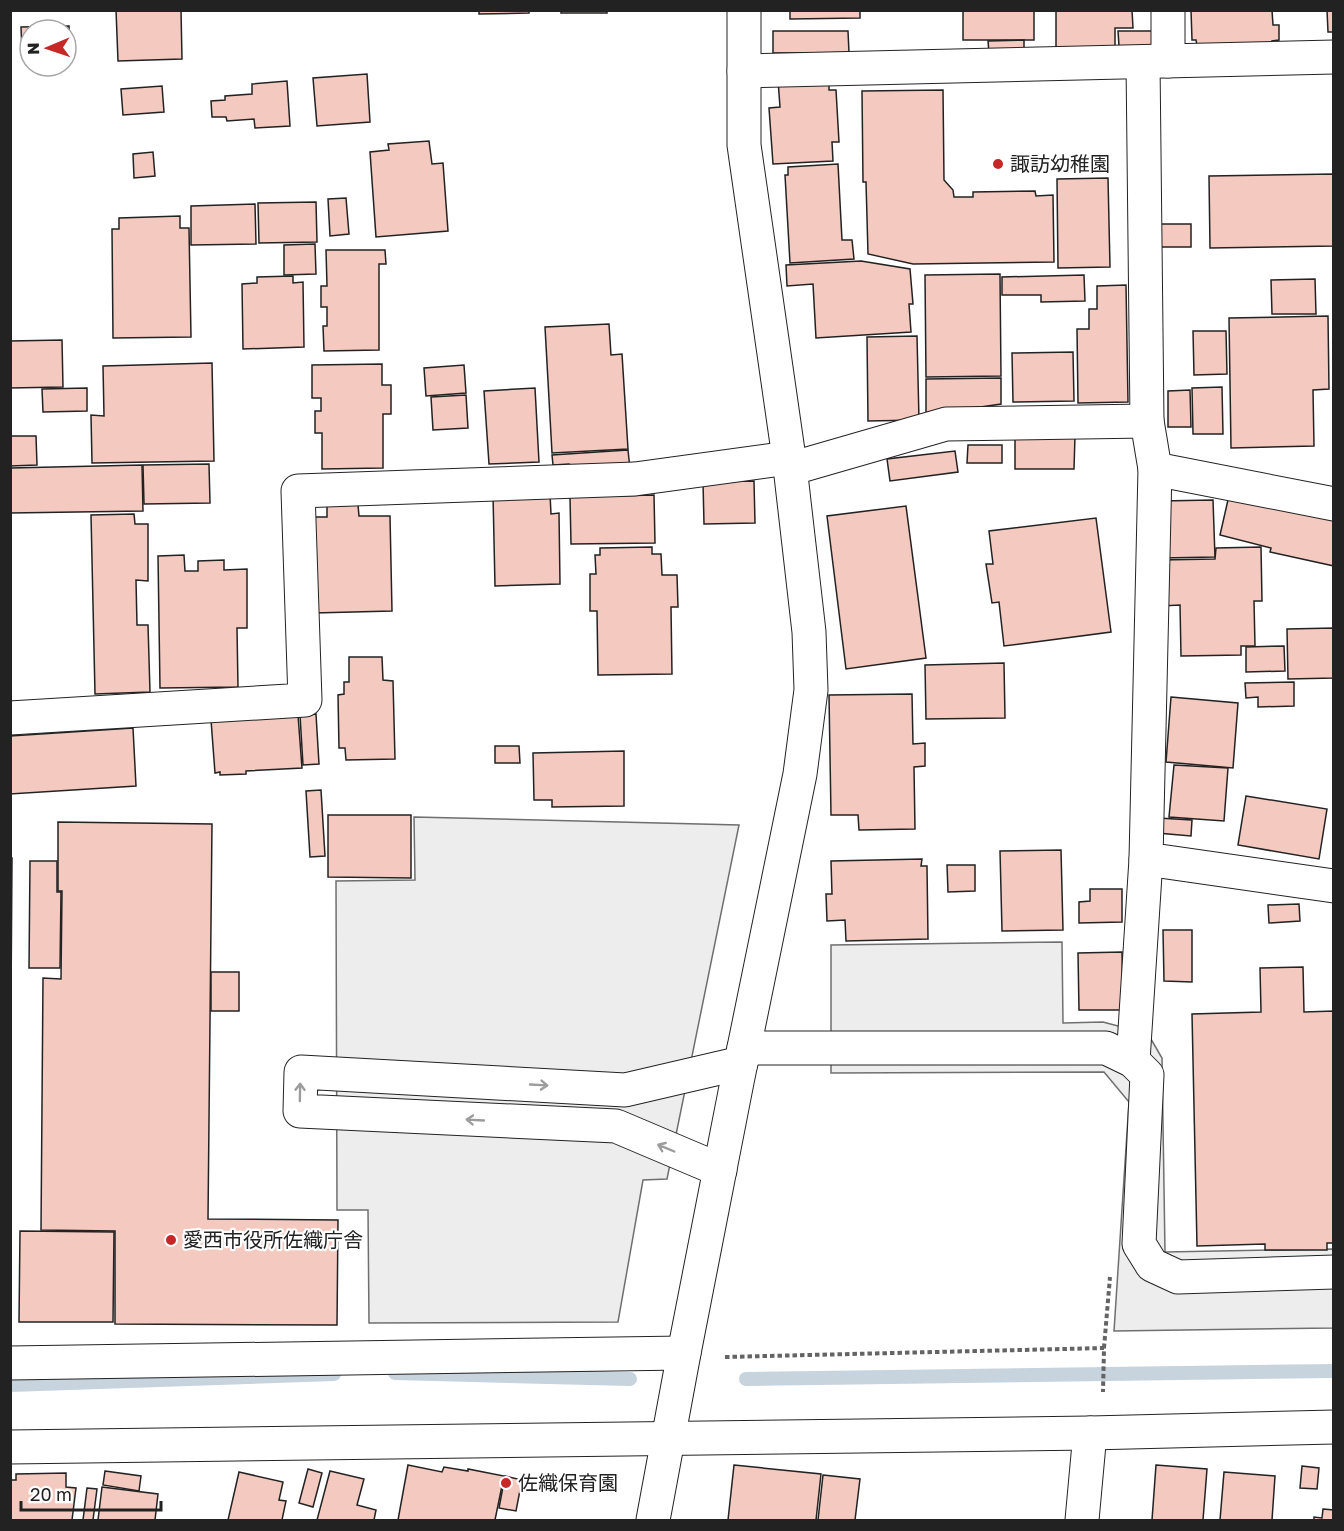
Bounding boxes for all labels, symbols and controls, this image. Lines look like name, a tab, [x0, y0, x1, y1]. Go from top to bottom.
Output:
north arrow	[18, 18, 78, 78]
text: N	[23, 42, 43, 55]
place label: 諏訪幼稚園	[1010, 151, 1110, 175]
marker: 諏訪幼稚園	[991, 157, 1005, 171]
one-way arrow	[528, 1080, 548, 1091]
one-way arrow	[295, 1082, 306, 1102]
one-way arrow	[466, 1114, 486, 1125]
one-way arrow	[657, 1141, 675, 1152]
place label: 愛西市役所佐織庁舎	[183, 1227, 363, 1251]
marker: 愛西市役所佐織庁舎	[164, 1233, 178, 1247]
place label: 佐織保育園	[518, 1470, 618, 1494]
scale bar	[21, 1474, 160, 1512]
marker: 佐織保育園	[499, 1476, 513, 1490]
text: 20 m	[30, 1483, 72, 1505]

